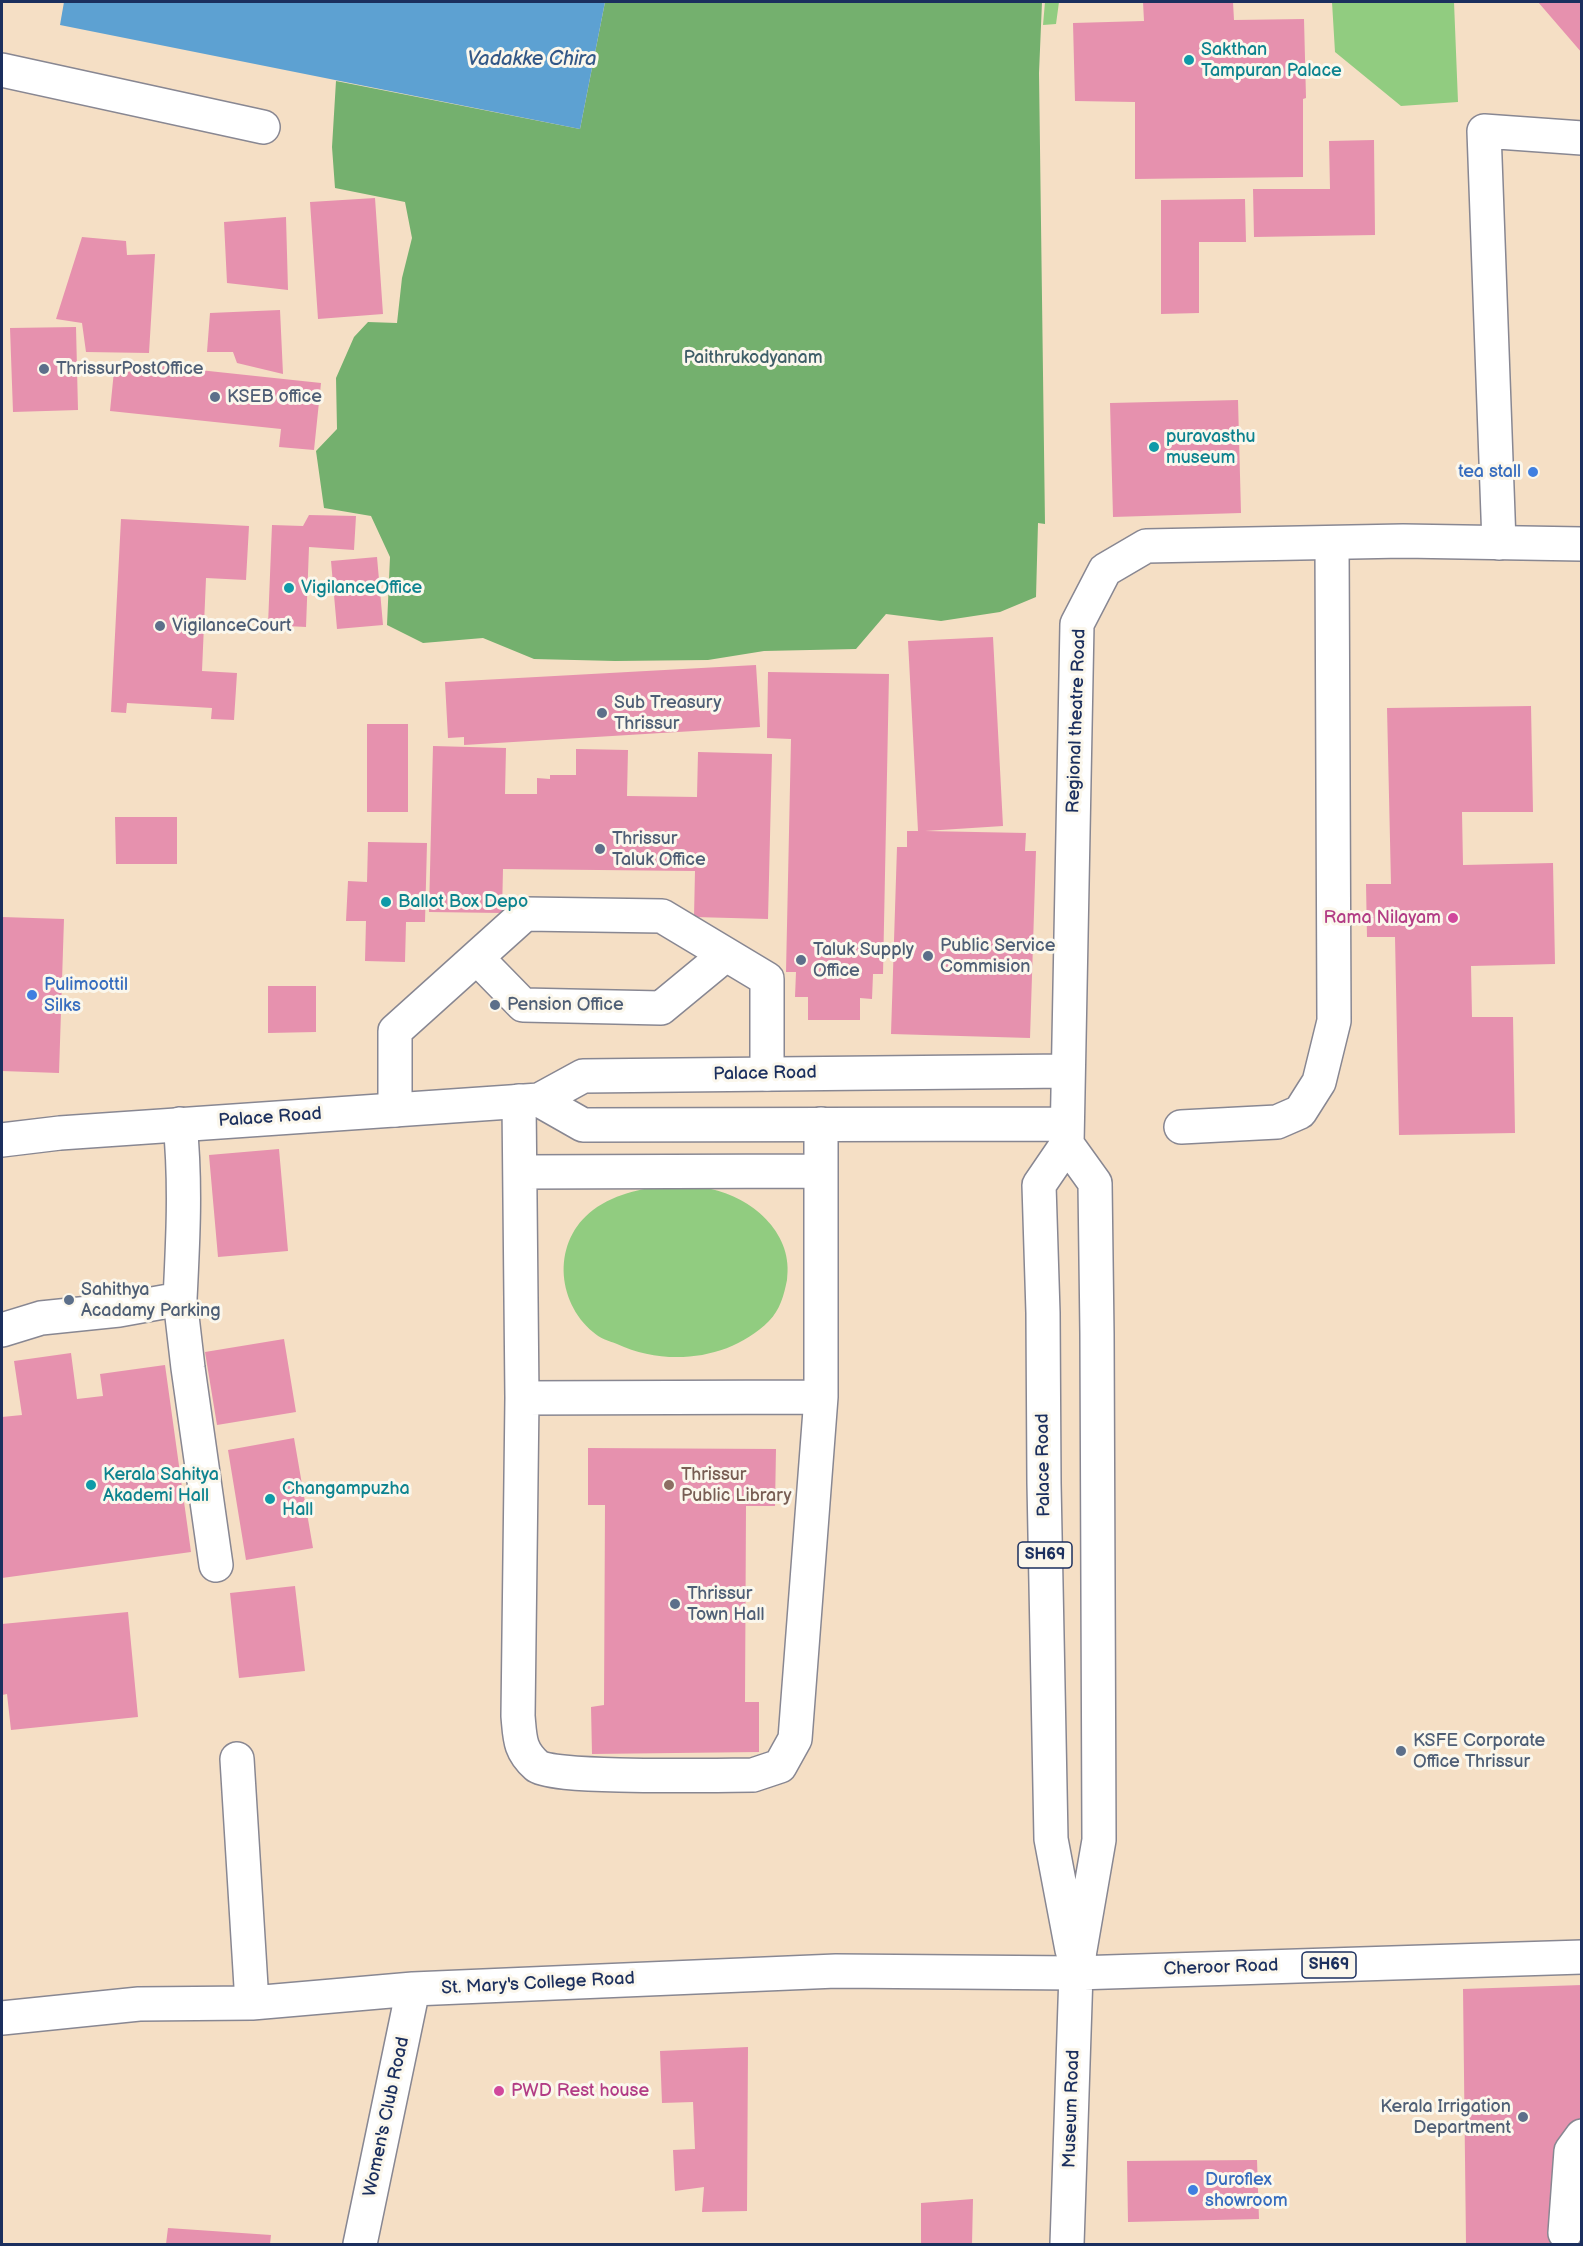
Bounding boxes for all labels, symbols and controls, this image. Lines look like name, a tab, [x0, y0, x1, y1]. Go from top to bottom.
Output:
place label: Sakthan Tampuran Palace	[1201, 39, 1342, 82]
water label: Vadakke Chira	[467, 48, 597, 72]
marker: Sakthan Tampuran Palace	[1182, 53, 1196, 67]
park label: Paithrukodyanam	[683, 347, 823, 369]
place label: ThrissurPostOffice	[56, 358, 203, 380]
marker: ThrissurPostOffice	[37, 362, 51, 376]
place label: KSEB office	[227, 386, 322, 408]
marker: KSEB office	[208, 390, 222, 404]
place label: puravasthu museum	[1166, 426, 1256, 468]
marker: puravasthu museum	[1147, 440, 1161, 454]
place label: tea stall	[1458, 461, 1521, 483]
marker: tea stall	[1526, 465, 1540, 479]
place label: VigilanceOffice	[301, 577, 422, 599]
marker: VigilanceOffice	[282, 581, 296, 595]
place label: VigilanceCourt	[172, 615, 292, 637]
marker: VigilanceCourt	[153, 619, 167, 633]
street label: Regional theatre Road	[1063, 628, 1091, 814]
place label: Sub Treasury Thrissur	[614, 692, 721, 734]
marker: Sub Treasury Thrissur	[595, 706, 609, 720]
place label: Thrissur Taluk Office	[612, 828, 706, 870]
marker: Thrissur Taluk Office	[593, 842, 607, 856]
place label: Ballot Box Depo	[398, 891, 528, 913]
marker: Ballot Box Depo	[379, 895, 393, 909]
place label: Rama Nilayam	[1324, 907, 1441, 929]
marker: Rama Nilayam	[1446, 911, 1460, 925]
place label: Public Service Commision	[940, 935, 1055, 978]
place label: Taluk Supply Office	[813, 939, 914, 982]
marker: Public Service Commision	[921, 949, 935, 963]
marker: Taluk Supply Office	[794, 953, 808, 967]
place label: Pulimoottil Silks	[44, 974, 128, 1016]
marker: Pulimoottil Silks	[25, 988, 39, 1002]
place label: Pension Office	[507, 994, 624, 1016]
marker: Pension Office	[488, 998, 502, 1012]
street label: Palace Road	[713, 1062, 817, 1086]
street label: Palace Road	[218, 1104, 322, 1132]
place label: Sahithya Acadamy Parking	[81, 1279, 221, 1322]
marker: Sahithya Acadamy Parking	[62, 1293, 76, 1307]
street label: Palace Road	[1032, 1413, 1056, 1517]
place label: Kerala Sahitya Akademi Hall	[103, 1464, 219, 1506]
place label: Thrissur Public Library	[681, 1464, 792, 1506]
marker: Kerala Sahitya Akademi Hall	[84, 1478, 98, 1492]
place label: Changampuzha Hall	[282, 1478, 410, 1520]
marker: Thrissur Public Library	[662, 1478, 676, 1492]
marker: Changampuzha Hall	[263, 1492, 277, 1506]
road number: SH69	[1018, 1542, 1072, 1568]
place label: Thrissur Town Hall	[687, 1583, 765, 1626]
marker: Thrissur Town Hall	[668, 1597, 682, 1611]
place label: KSFE Corporate Office Thrissur	[1413, 1730, 1545, 1772]
marker: KSFE Corporate Office Thrissur	[1394, 1744, 1408, 1758]
road number: SH69	[1302, 1952, 1356, 1978]
street label: Cheroor Road	[1163, 1955, 1279, 1981]
street label: St. Mary's College Road	[441, 1968, 635, 2000]
street label: Women's Club Road	[359, 2035, 415, 2199]
street label: Museum Road	[1059, 2049, 1085, 2169]
place label: PWD Rest house	[511, 2080, 649, 2102]
marker: PWD Rest house	[492, 2084, 506, 2098]
place label: Kerala Irrigation Department	[1380, 2096, 1511, 2138]
marker: Kerala Irrigation Department	[1516, 2110, 1530, 2124]
place label: Duroflex showroom	[1205, 2169, 1288, 2212]
marker: Duroflex showroom	[1186, 2183, 1200, 2197]

